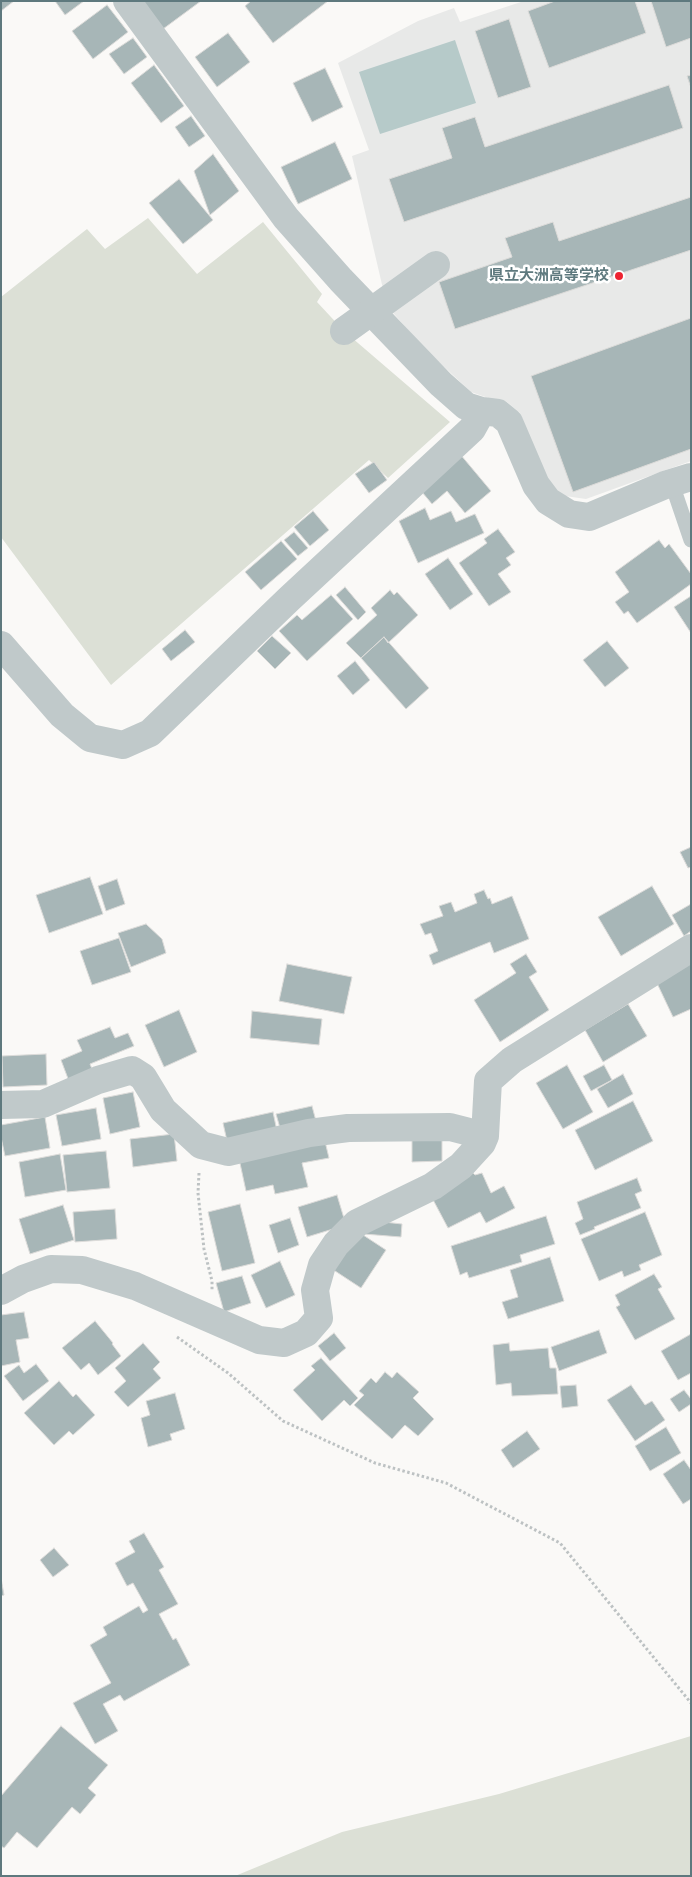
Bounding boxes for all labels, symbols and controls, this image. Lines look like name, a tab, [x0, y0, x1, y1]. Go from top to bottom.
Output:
place label: 県立大洲高等学校	[489, 267, 609, 285]
marker: 県立大洲高等学校	[613, 270, 625, 282]

